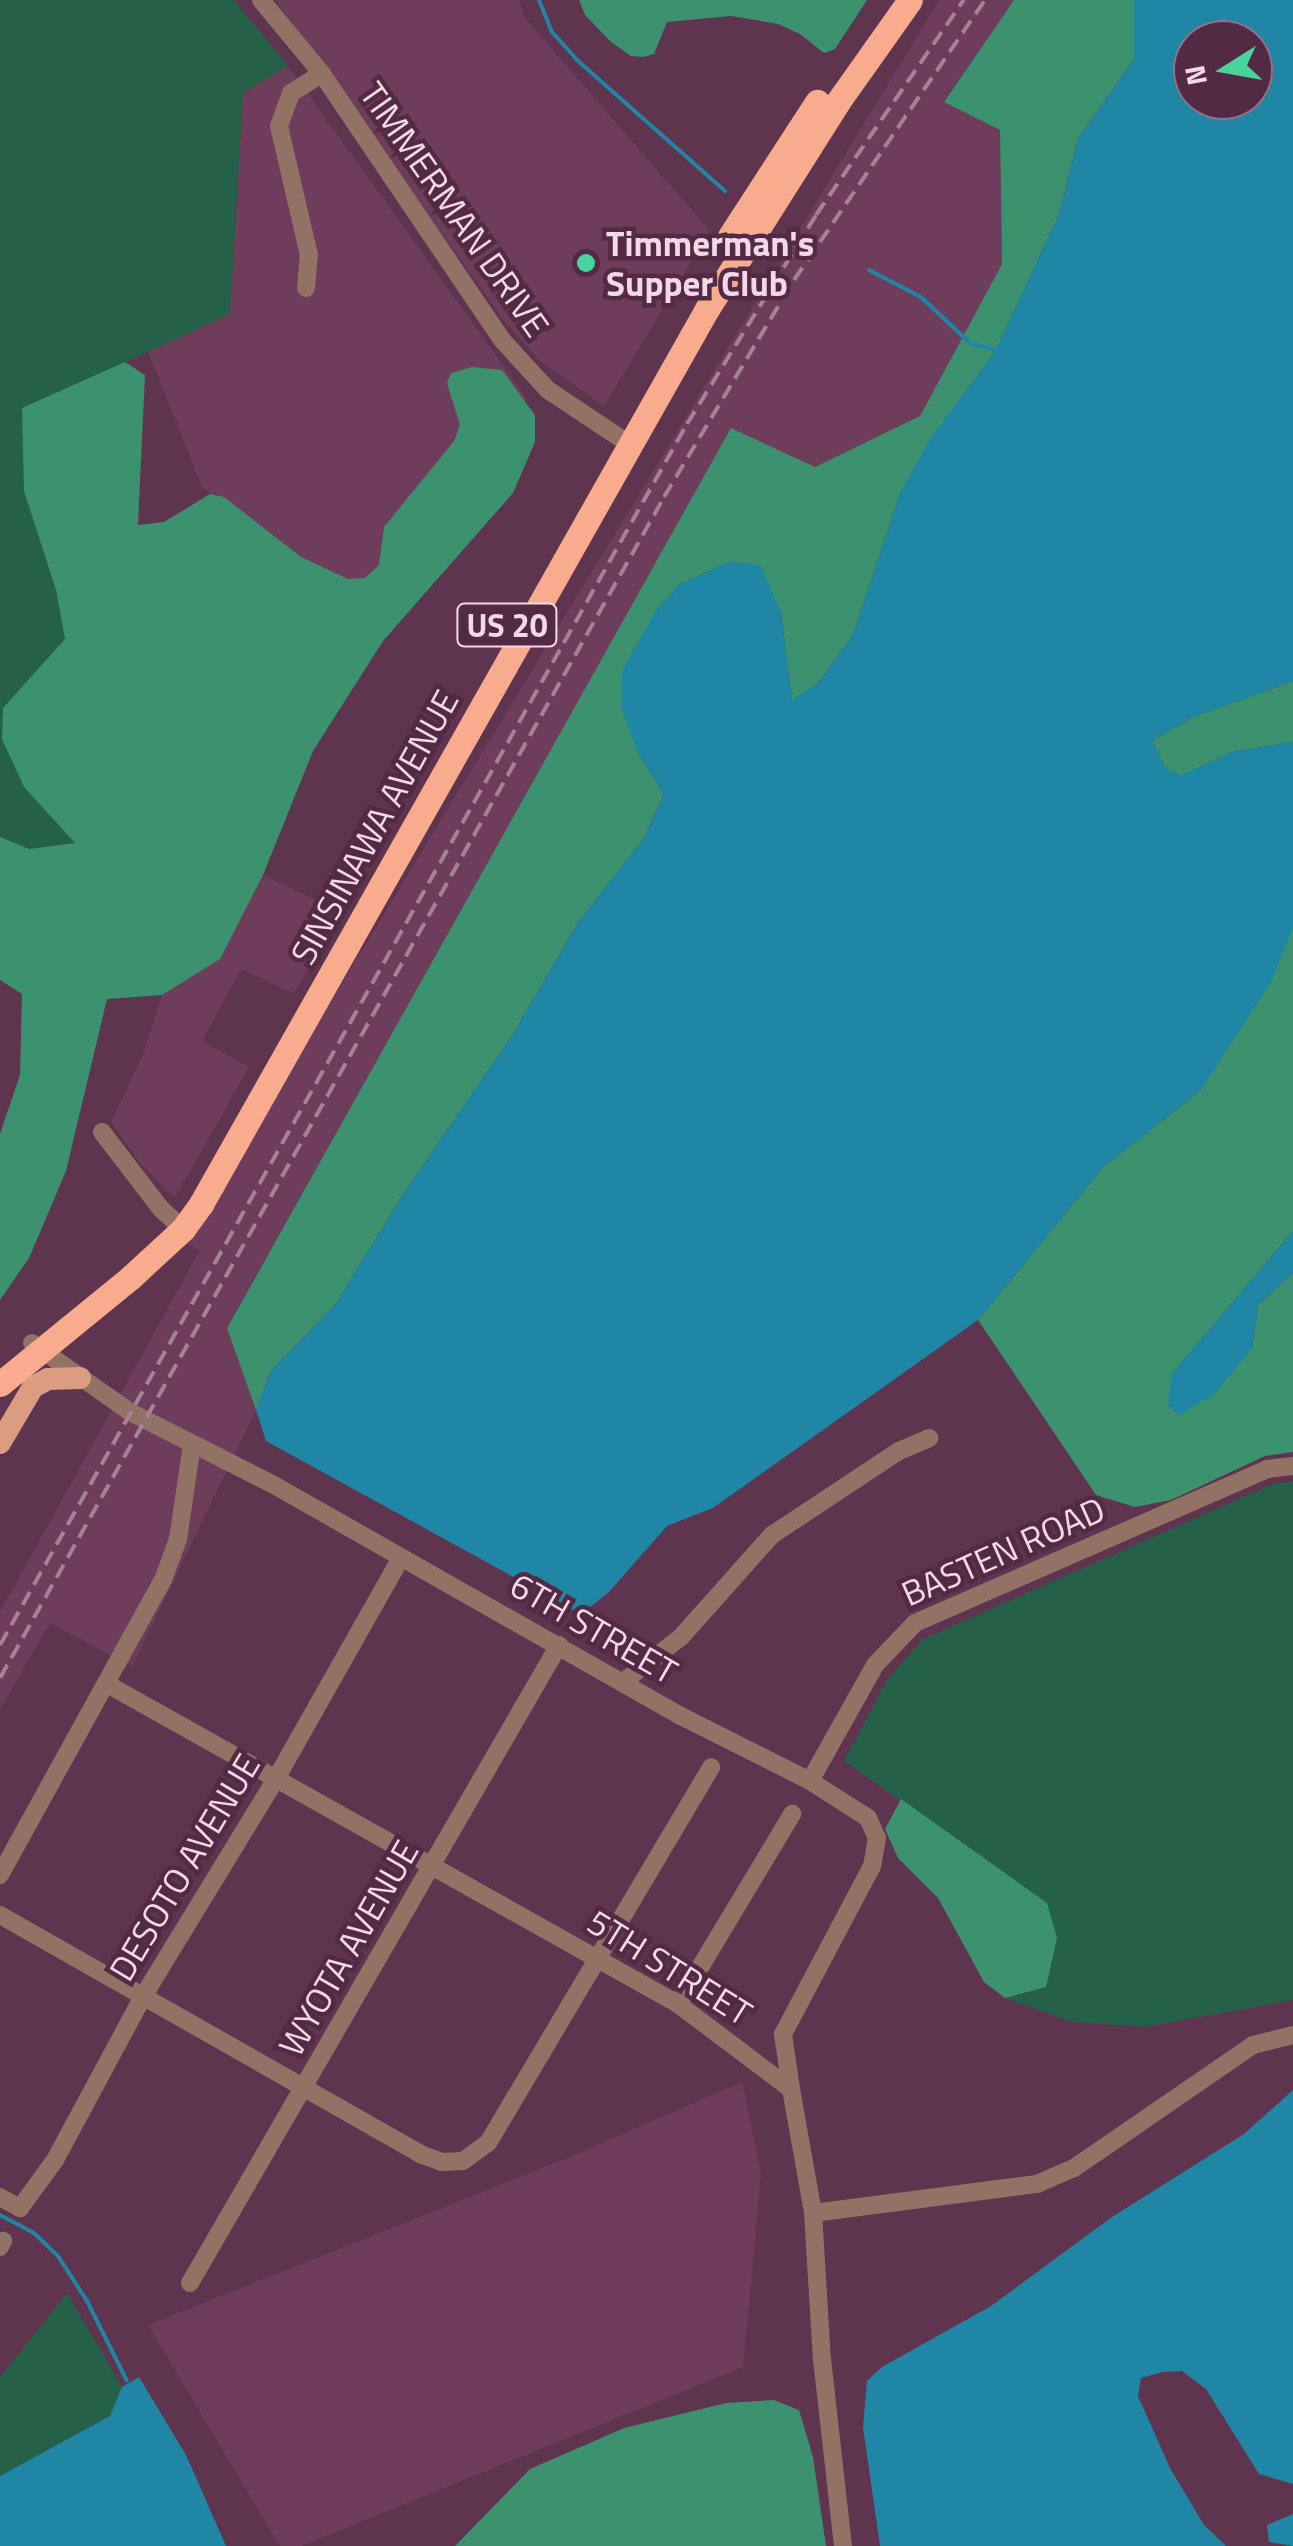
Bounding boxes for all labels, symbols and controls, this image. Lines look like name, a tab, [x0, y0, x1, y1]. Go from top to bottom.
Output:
north arrow	[1173, 20, 1273, 120]
text: N	[1172, 62, 1218, 89]
street label: TIMMERMAN DRIVE	[352, 74, 558, 344]
place label: Timmerman's Supper Club	[606, 222, 814, 304]
marker: Timmerman's Supper Club	[575, 252, 597, 274]
road number: US 20	[454, 598, 560, 652]
street label: SINSINAWA AVENUE	[281, 683, 467, 971]
street label: BASTEN ROAD	[895, 1488, 1111, 1614]
street label: 6TH STREET	[503, 1563, 685, 1693]
street label: DESOTO AVENUE	[100, 1746, 268, 1988]
street label: WYOTA AVENUE	[269, 1833, 427, 2063]
street label: 5TH STREET	[580, 1900, 760, 2034]

